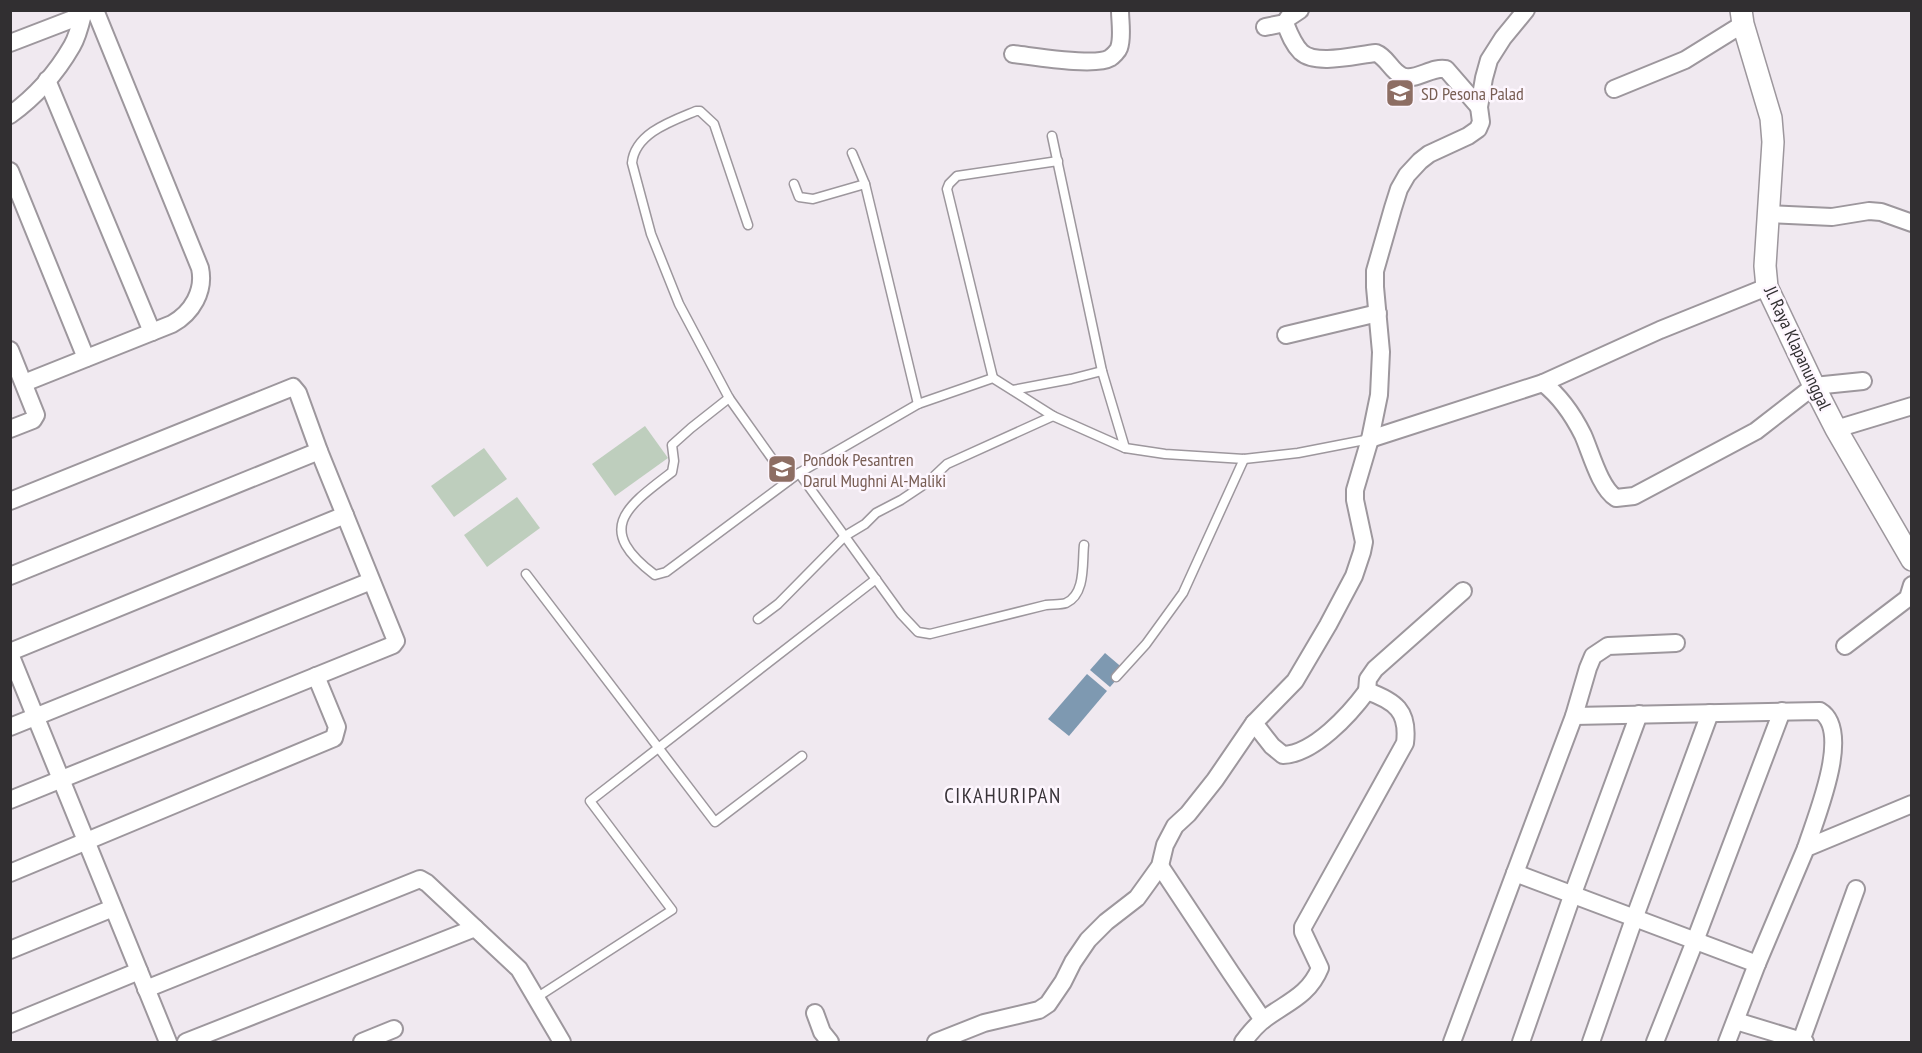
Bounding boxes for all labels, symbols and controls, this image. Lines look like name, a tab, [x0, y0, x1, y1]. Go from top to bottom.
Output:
school or university icon: SD Pesona Palad	[1384, 77, 1416, 109]
place label: SD Pesona Palad	[1421, 82, 1524, 105]
street label: Jl. Raya Klapanunggal	[1759, 282, 1837, 414]
place label: Pondok Pesantren Darul Mughni Al-Maliki	[803, 448, 946, 492]
school or university icon: Pondok Pesantren Darul Mughni Al-Maliki	[766, 453, 798, 485]
district label: CIKAHURIPAN	[944, 782, 1062, 809]

